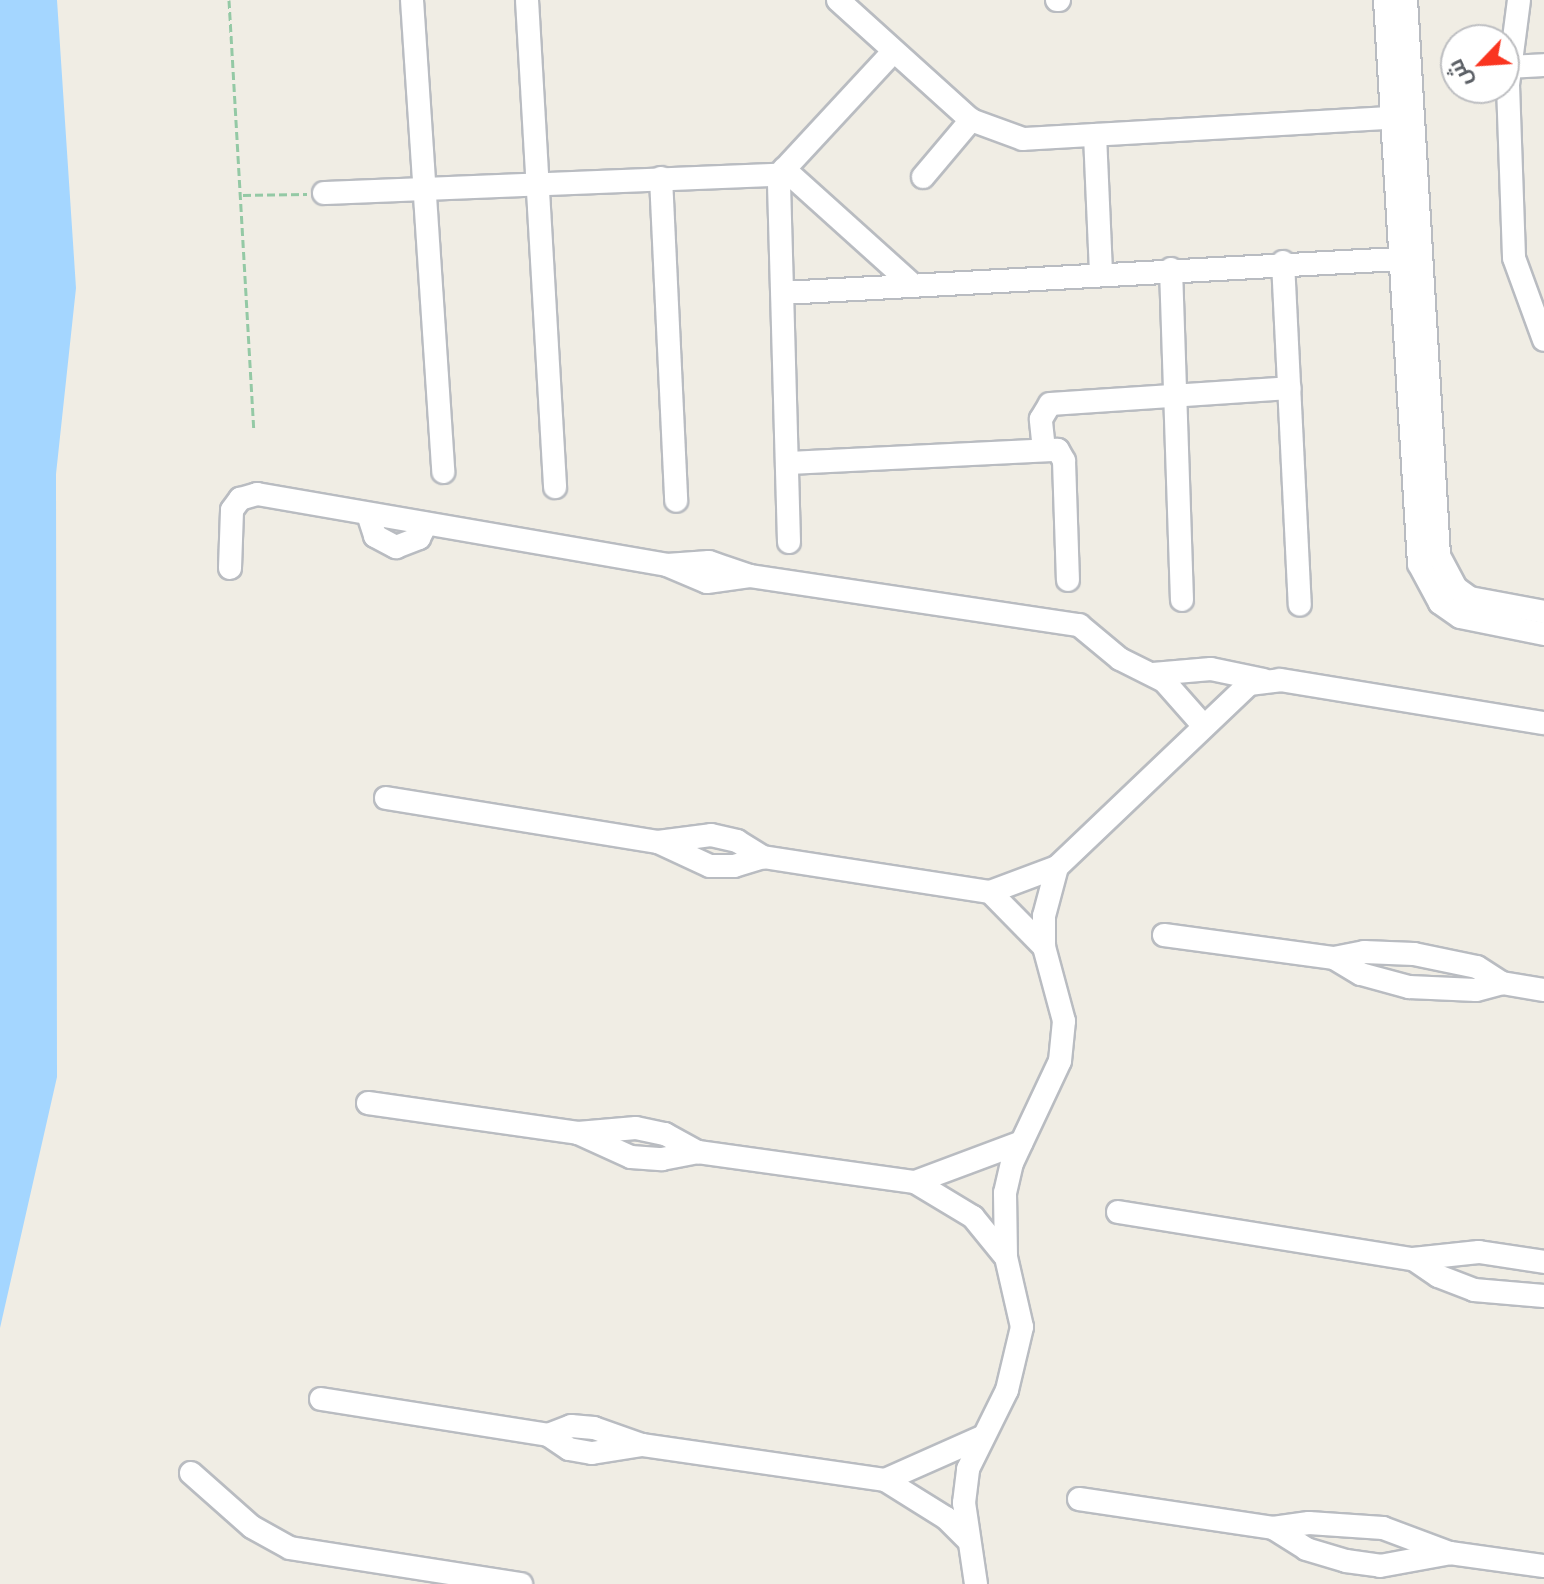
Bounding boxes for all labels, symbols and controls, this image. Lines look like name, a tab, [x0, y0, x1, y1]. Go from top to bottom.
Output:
north arrow	[1440, 24, 1520, 104]
text: ش	[1442, 55, 1478, 92]

